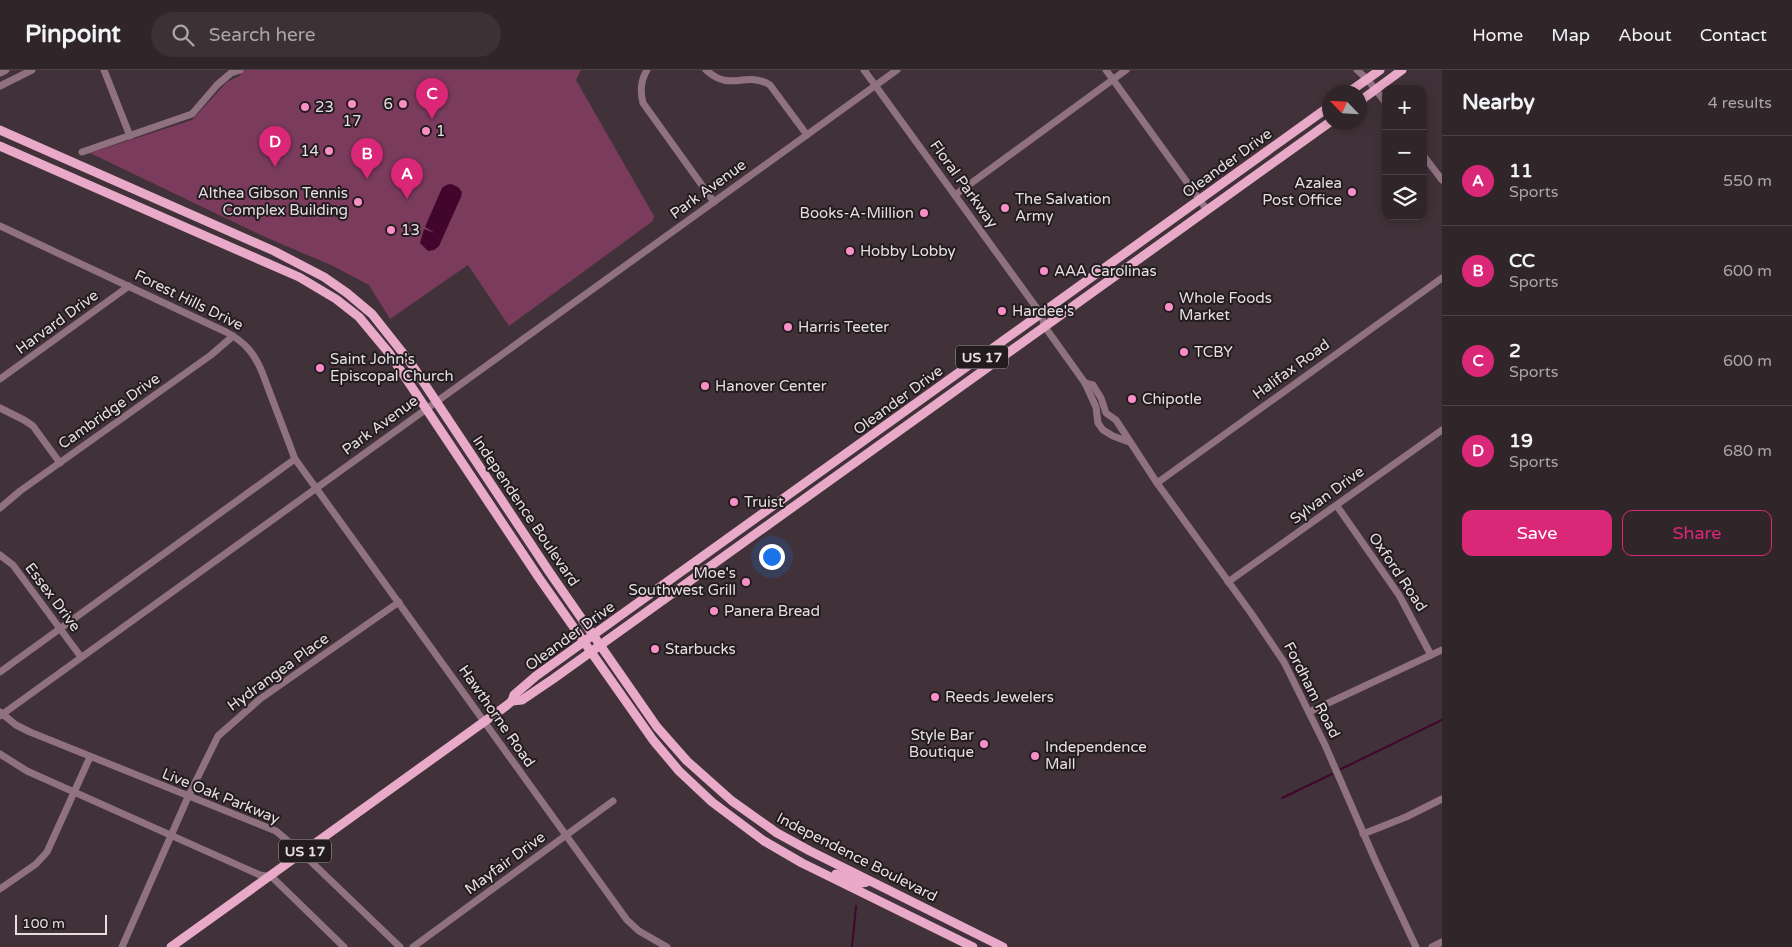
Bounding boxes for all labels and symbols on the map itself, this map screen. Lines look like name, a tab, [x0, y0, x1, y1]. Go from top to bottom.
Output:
pin: C	[416, 78, 448, 119]
north arrow	[1322, 85, 1367, 130]
place label: 6	[384, 95, 393, 113]
place label: 23	[315, 98, 334, 116]
marker: 17	[346, 98, 358, 110]
marker: 6	[397, 98, 409, 110]
marker: 23	[299, 101, 311, 113]
place label: 17	[343, 112, 361, 130]
place label: 1	[436, 122, 445, 140]
street label: Oleander Drive	[1179, 124, 1275, 202]
marker: 1	[420, 125, 432, 137]
pin: D	[259, 126, 291, 167]
street label: Floral Parkway	[926, 137, 1002, 231]
pin: B	[351, 138, 383, 179]
place label: 14	[300, 142, 319, 160]
marker: 14	[323, 145, 335, 157]
street label: Park Avenue	[666, 155, 750, 223]
pin: A	[391, 158, 423, 199]
place label: Azalea Post Office	[1262, 174, 1342, 209]
place label: Althea Gibson Tennis Complex Building	[198, 184, 348, 219]
marker: Azalea Post Office	[1346, 186, 1358, 198]
place label: The Salvation Army	[1015, 190, 1111, 225]
marker: Althea Gibson Tennis Complex Building	[352, 196, 364, 208]
marker: The Salvation Army	[999, 202, 1011, 214]
place label: Books-A-Million	[800, 204, 914, 222]
marker: Books-A-Million	[918, 207, 930, 219]
place label: 13	[401, 221, 420, 239]
marker: 13	[385, 224, 397, 236]
place label: Hobby Lobby	[860, 242, 956, 260]
marker: Hobby Lobby	[844, 245, 856, 257]
place label: AAA Carolinas	[1054, 262, 1157, 280]
marker: AAA Carolinas	[1038, 265, 1050, 277]
street label: Forest Hills Drive	[132, 266, 246, 334]
street label: Harvard Drive	[12, 286, 102, 358]
place label: Whole Foods Market	[1179, 289, 1272, 324]
marker: Whole Foods Market	[1163, 301, 1175, 313]
place label: Hardee's	[1012, 302, 1074, 320]
marker: Hardee's	[996, 305, 1008, 317]
place label: Harris Teeter	[798, 318, 889, 336]
marker: Harris Teeter	[782, 321, 794, 333]
street label: Halifax Road	[1249, 335, 1333, 403]
place label: TCBY	[1194, 343, 1233, 361]
road number: US 17	[956, 346, 1008, 368]
marker: TCBY	[1178, 346, 1190, 358]
place label: Saint John's Episcopal Church	[330, 350, 454, 385]
street label: Oleander Drive	[850, 361, 946, 439]
marker: Saint John's Episcopal Church	[314, 362, 326, 374]
street label: Cambridge Drive	[55, 369, 163, 453]
place label: Hanover Center	[715, 377, 827, 395]
marker: Hanover Center	[699, 380, 711, 392]
place label: Chipotle	[1142, 390, 1202, 408]
street label: Park Avenue	[338, 391, 422, 459]
marker: Chipotle	[1126, 393, 1138, 405]
street label: Independence Boulevard	[469, 432, 583, 590]
street label: Sylvan Drive	[1287, 462, 1367, 528]
place label: Truist	[744, 493, 784, 511]
marker: Truist	[728, 496, 740, 508]
street label: Oxford Road	[1365, 529, 1431, 615]
your location	[759, 544, 785, 570]
street label: Essex Drive	[21, 559, 85, 635]
place label: Moe's Southwest Grill	[628, 564, 736, 599]
marker: Moe's Southwest Grill	[740, 576, 752, 588]
street label: Oleander Drive	[522, 597, 618, 675]
place label: Panera Bread	[724, 602, 820, 620]
marker: Panera Bread	[708, 605, 720, 617]
street label: Hydrangea Place	[224, 629, 332, 715]
street label: Fordham Road	[1280, 639, 1344, 741]
place label: Starbucks	[665, 640, 736, 658]
marker: Starbucks	[649, 643, 661, 655]
street label: Hawthorne Road	[455, 661, 539, 771]
place label: Reeds Jewelers	[945, 688, 1054, 706]
marker: Reeds Jewelers	[929, 691, 941, 703]
place label: Style Bar Boutique	[909, 726, 974, 761]
marker: Style Bar Boutique	[978, 738, 990, 750]
place label: Independence Mall	[1045, 738, 1147, 773]
marker: Independence Mall	[1029, 750, 1041, 762]
street label: Live Oak Parkway	[160, 764, 282, 828]
street label: Independence Boulevard	[774, 809, 940, 905]
street label: Mayfair Drive	[461, 828, 549, 898]
road number: US 17	[279, 839, 331, 862]
scale bar	[15, 912, 108, 935]

